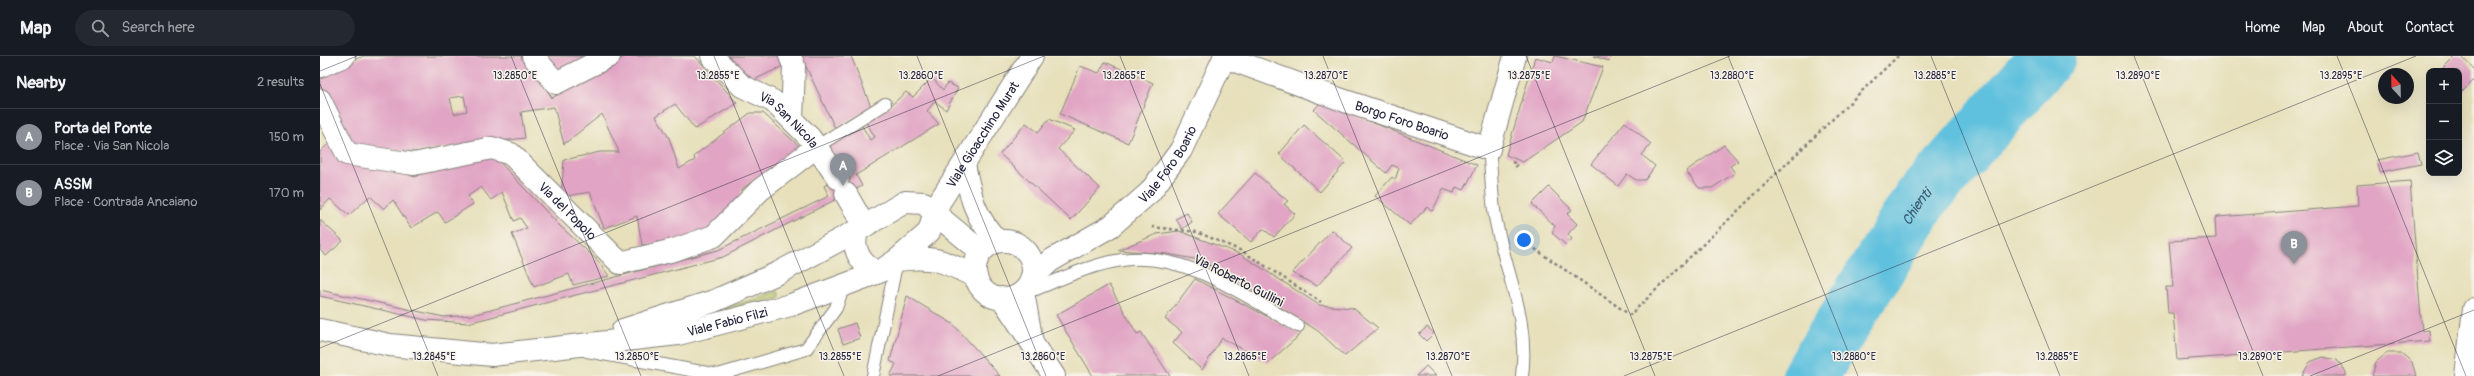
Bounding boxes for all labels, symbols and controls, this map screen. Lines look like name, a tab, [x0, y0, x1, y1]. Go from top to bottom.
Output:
search box	[75, 10, 355, 46]
text: Map	[20, 16, 51, 40]
icon: search	[89, 17, 111, 39]
text: Search here	[121, 18, 195, 37]
text: Home	[2245, 19, 2280, 36]
text: Map	[2302, 19, 2325, 36]
text: About	[2347, 19, 2383, 36]
text: Contact	[2405, 19, 2454, 36]
north arrow	[2378, 68, 2414, 104]
map controls	[2426, 68, 2462, 176]
button: +	[2426, 68, 2462, 104]
text: 13.2850°E	[493, 70, 537, 82]
text: 13.2855°E	[697, 70, 739, 82]
text: 13.2860°E	[899, 70, 943, 82]
text: 13.2865°E	[1102, 70, 1146, 82]
text: 13.2870°E	[1304, 70, 1348, 82]
text: 13.2875°E	[1508, 70, 1550, 82]
text: 13.2880°E	[1710, 70, 1754, 82]
text: 13.2885°E	[1914, 70, 1956, 82]
text: 13.2890°E	[2116, 70, 2160, 82]
text: 13.2895°E	[2320, 70, 2362, 82]
text: Nearby	[16, 72, 65, 93]
text: 2 results	[257, 74, 304, 90]
street label: Viale Gioacchino Murat	[943, 78, 1023, 191]
street label: Via San Nicola	[756, 89, 821, 151]
street label: Borgo Foro Boario	[1353, 98, 1451, 144]
button: −	[2426, 104, 2462, 140]
text: Porta del Ponte	[54, 119, 152, 138]
street label: Viale Foro Boario	[1136, 123, 1200, 207]
text: A	[25, 129, 33, 145]
text: 150 m	[269, 129, 304, 145]
text: Place · Via San Nicola	[54, 138, 169, 154]
button: layers	[2426, 140, 2462, 176]
pin: A	[830, 153, 856, 186]
text: ASSM	[54, 175, 92, 194]
street label: Via del Popolo	[535, 179, 599, 244]
water label: Chienti	[1898, 183, 1937, 228]
text: B	[25, 185, 33, 201]
text: 170 m	[269, 185, 304, 201]
text: Place · Contrada Ancaiano	[54, 194, 197, 210]
your location	[1514, 230, 1534, 250]
pin: B	[2281, 231, 2307, 264]
street label: Via Roberto Gullini	[1191, 251, 1286, 311]
street label: Viale Fabio Filzi	[685, 304, 769, 340]
text: 13.2845°E	[412, 351, 456, 363]
text: 13.2850°E	[615, 351, 659, 363]
text: 13.2855°E	[819, 351, 861, 363]
text: 13.2860°E	[1021, 351, 1065, 363]
text: 13.2865°E	[1223, 351, 1267, 363]
text: 13.2870°E	[1426, 351, 1470, 363]
text: 13.2875°E	[1630, 351, 1672, 363]
text: 13.2880°E	[1832, 351, 1876, 363]
text: 13.2885°E	[2036, 351, 2078, 363]
text: 13.2890°E	[2238, 351, 2282, 363]

